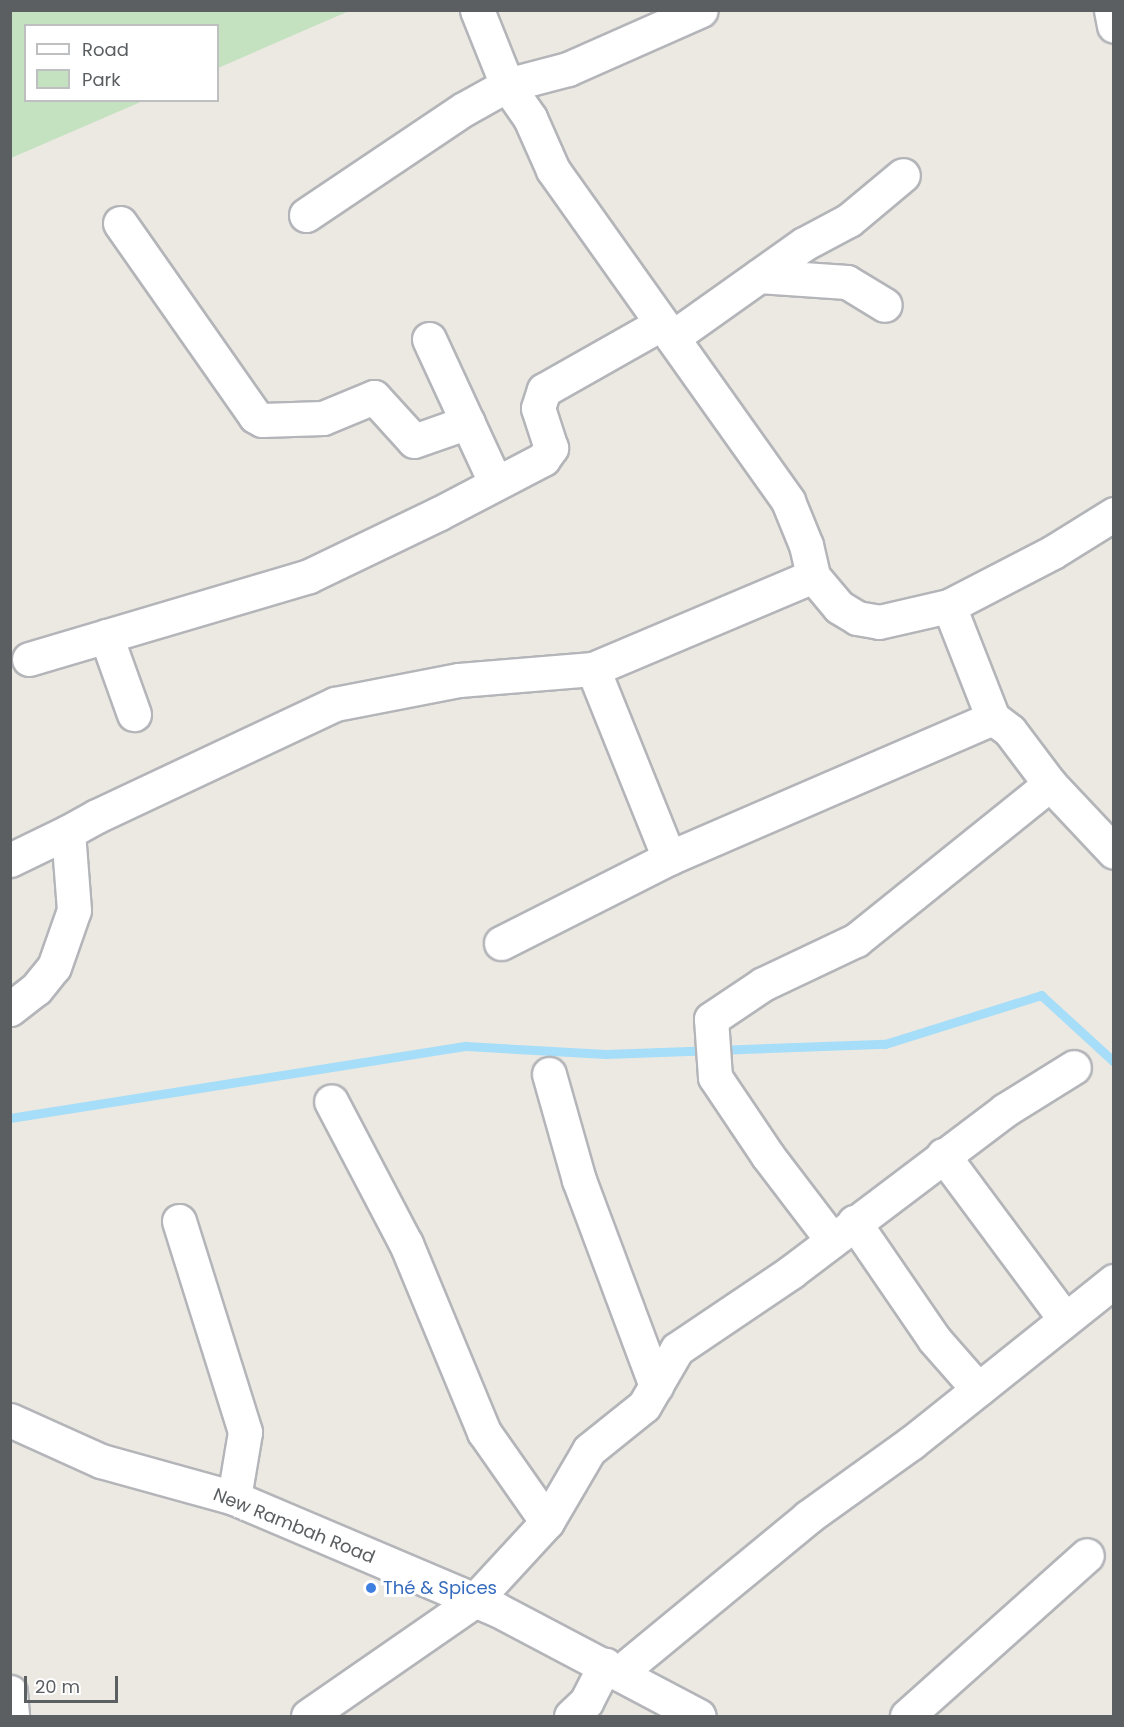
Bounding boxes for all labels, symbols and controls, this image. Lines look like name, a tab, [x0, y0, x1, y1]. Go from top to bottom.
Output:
legend	[24, 24, 219, 102]
text: Road	[82, 37, 129, 62]
text: Park	[82, 67, 121, 92]
street label: New Rambah Road	[210, 1484, 378, 1568]
place label: Thé & Spices	[383, 1577, 497, 1599]
marker: Thé & Spices	[364, 1581, 378, 1595]
scale bar	[27, 1664, 122, 1702]
text: 20 m	[35, 1674, 80, 1699]

